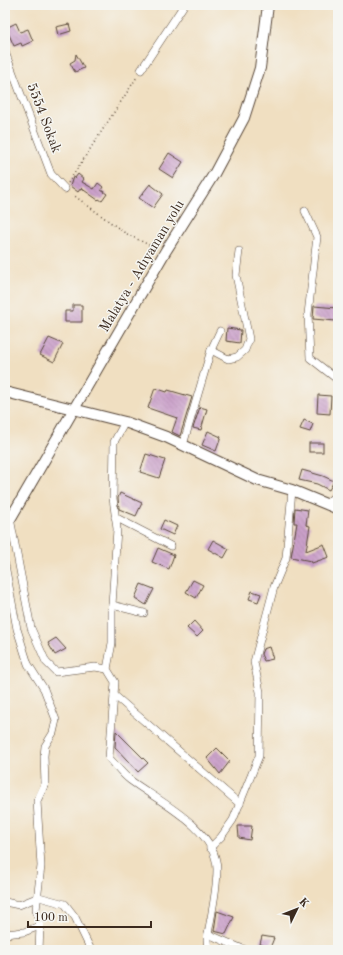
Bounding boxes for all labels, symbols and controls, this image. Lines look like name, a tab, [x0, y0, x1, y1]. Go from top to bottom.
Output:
street label: 5554 Sokak	[24, 81, 64, 155]
street label: Malatya - Adıyaman yolu	[97, 197, 187, 334]
north arrow	[277, 889, 317, 929]
text: K	[296, 896, 310, 910]
scale bar	[28, 903, 151, 929]
text: 100 m	[34, 912, 68, 924]

